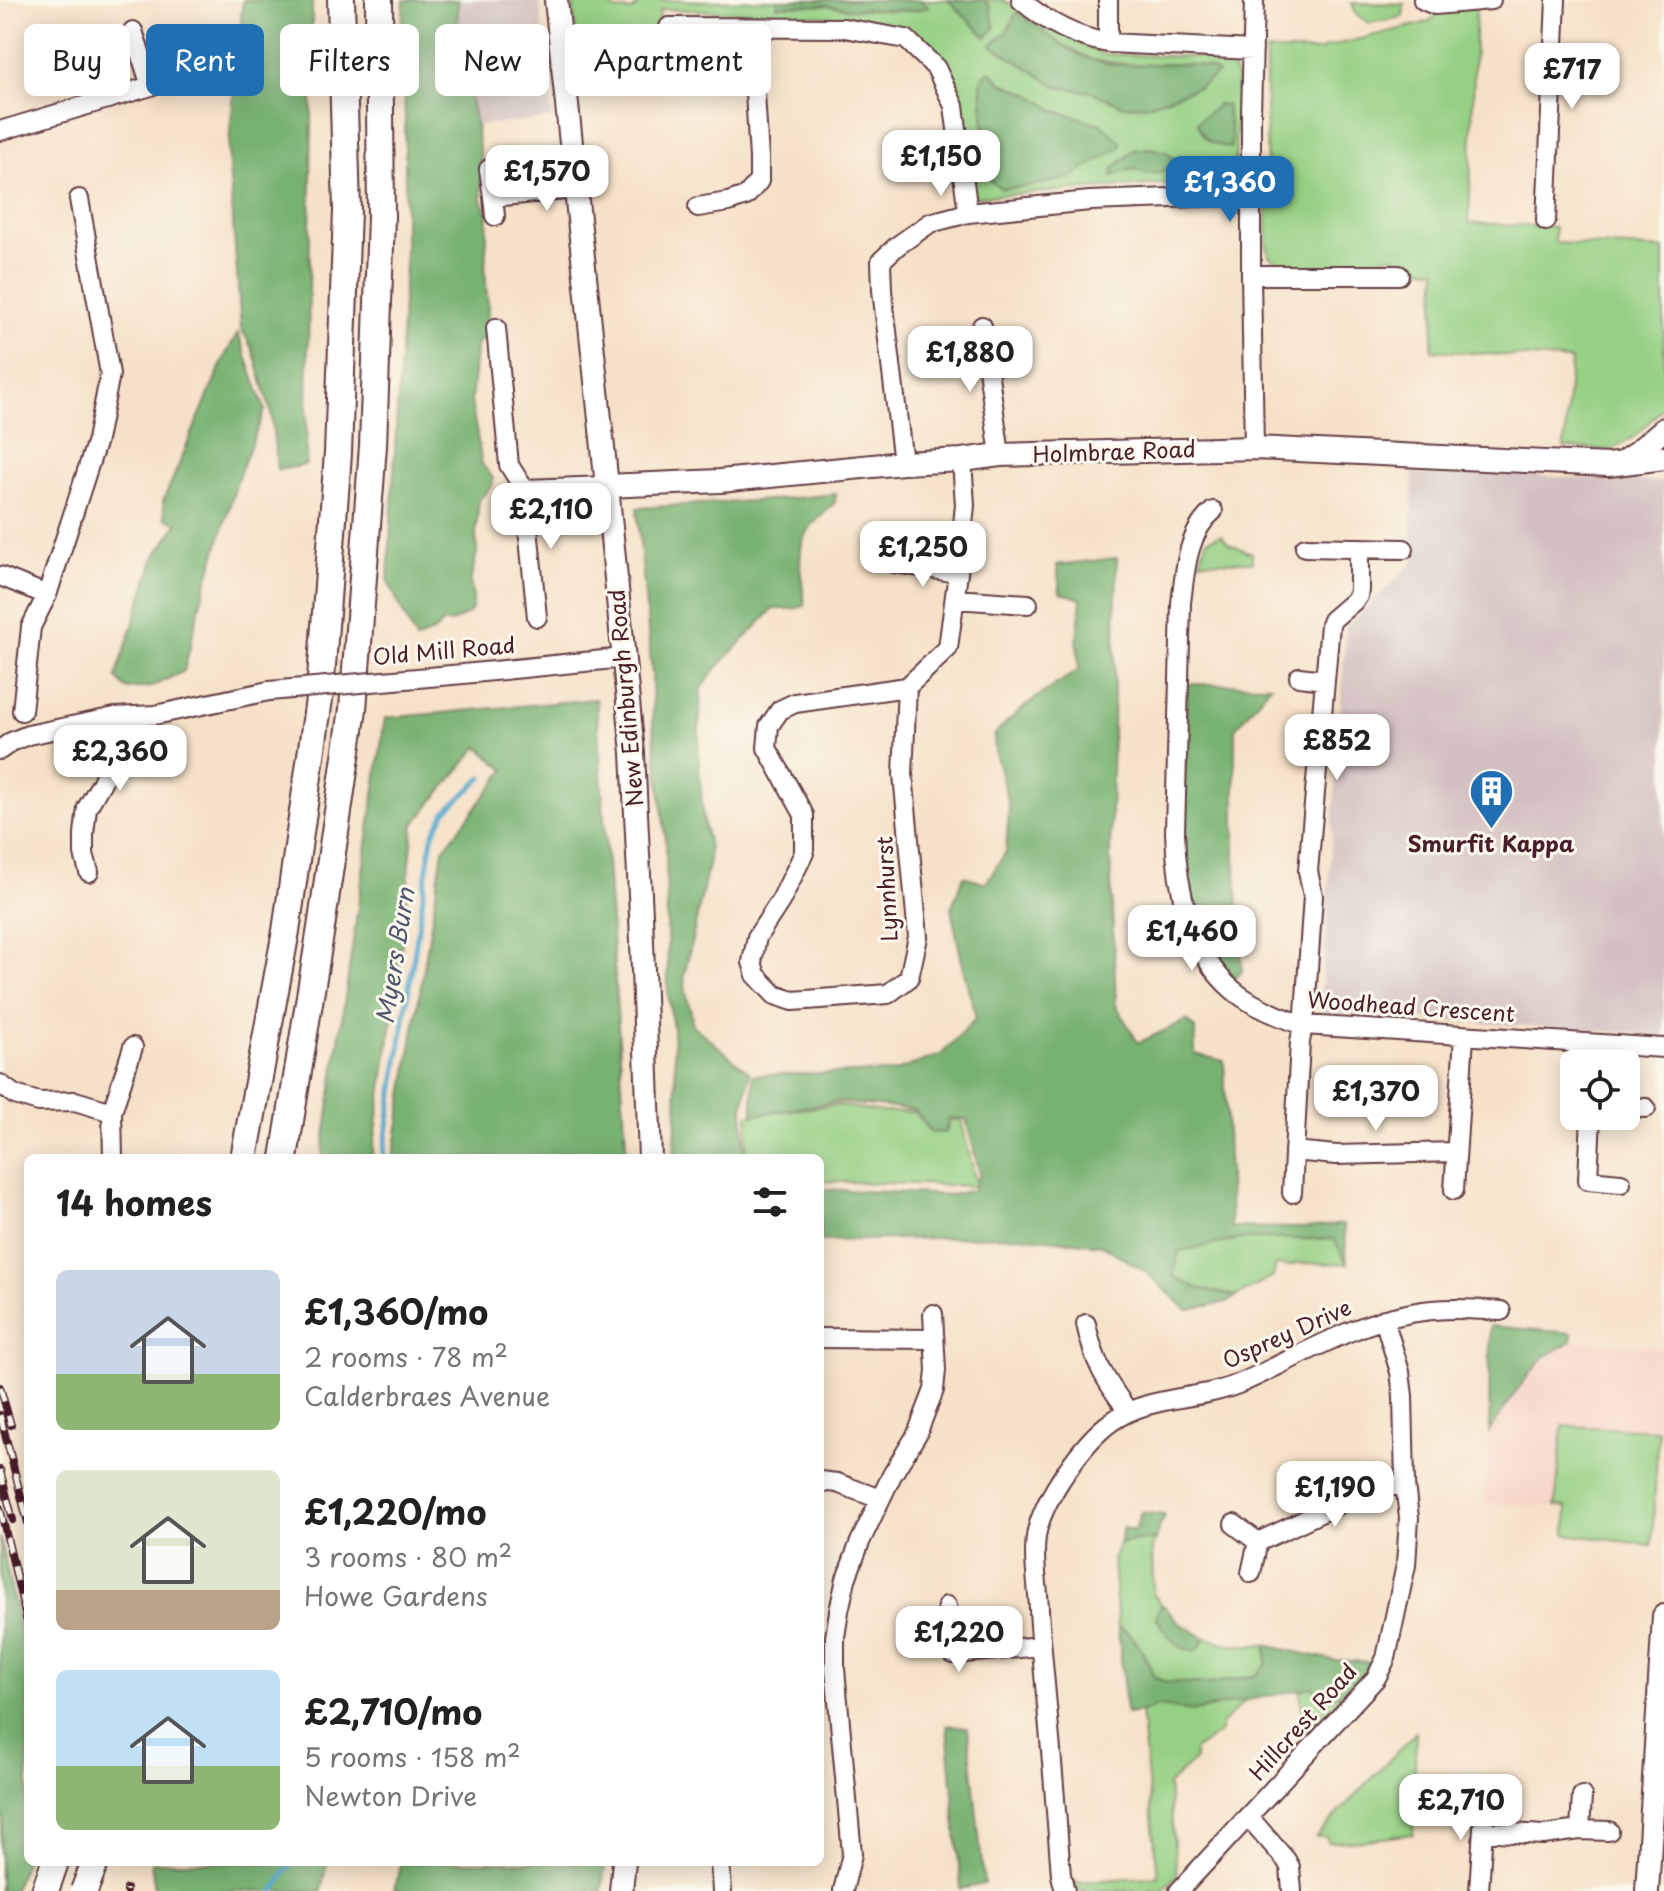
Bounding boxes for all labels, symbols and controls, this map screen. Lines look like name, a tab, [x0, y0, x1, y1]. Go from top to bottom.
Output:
chip: Buy	[24, 24, 130, 96]
chip: Rent	[146, 24, 264, 96]
chip: Filters	[280, 24, 419, 96]
chip: New	[435, 24, 549, 96]
chip: Apartment	[565, 24, 771, 96]
pin: £717	[1525, 43, 1619, 111]
text: £717	[1543, 49, 1601, 88]
pin: £1,150	[876, 130, 1006, 198]
text: £1,150	[900, 136, 982, 175]
pin: £1,570	[482, 145, 612, 213]
text: £1,570	[504, 151, 591, 190]
pin: £1,360	[1165, 156, 1295, 224]
text: £1,360	[1184, 162, 1276, 201]
pin: £1,880	[905, 326, 1035, 394]
text: £1,880	[926, 332, 1014, 371]
street label: Holmbrae Road	[1032, 431, 1196, 470]
pin: £2,110	[486, 483, 616, 551]
text: £2,110	[509, 489, 593, 528]
pin: £1,250	[858, 521, 988, 589]
text: £1,250	[878, 527, 968, 566]
street label: New Edinburgh Road	[599, 588, 650, 808]
street label: Old Mill Road	[371, 627, 516, 672]
pin: £852	[1290, 714, 1384, 782]
text: £852	[1303, 720, 1371, 759]
pin: £2,360	[55, 725, 185, 793]
text: £2,360	[72, 731, 168, 770]
building icon: Smurfit Kappa	[1467, 767, 1515, 830]
place label: Smurfit Kappa	[1408, 826, 1575, 859]
street label: Lynnhurst	[866, 835, 905, 943]
water label: Myers Burn	[366, 884, 423, 1026]
pin: £1,460	[1127, 905, 1257, 973]
text: £1,460	[1146, 911, 1238, 950]
street label: Woodhead Crescent	[1306, 982, 1516, 1029]
map controls	[1560, 1050, 1640, 1130]
button: locate	[1560, 1050, 1640, 1130]
pin: £1,370	[1311, 1065, 1441, 1133]
text: £1,370	[1332, 1071, 1420, 1110]
text: 14 homes	[56, 1176, 212, 1228]
icon: filters	[748, 1180, 792, 1224]
text: £1,360/mo	[304, 1285, 488, 1337]
street label: Osprey Drive	[1217, 1290, 1356, 1376]
icon: home	[120, 1302, 216, 1398]
text: 2 rooms · 78 m²	[304, 1337, 508, 1376]
text: Calderbraes Avenue	[304, 1376, 550, 1415]
pin: £1,190	[1270, 1461, 1400, 1529]
text: £1,190	[1295, 1467, 1375, 1506]
text: £1,220/mo	[304, 1485, 486, 1537]
icon: home	[120, 1502, 216, 1598]
text: 3 rooms · 80 m²	[304, 1537, 512, 1576]
text: Howe Gardens	[304, 1576, 488, 1615]
pin: £1,220	[894, 1606, 1024, 1674]
text: £1,220	[914, 1612, 1004, 1651]
street label: Hillcrest Road	[1240, 1655, 1364, 1787]
text: £2,710/mo	[304, 1685, 482, 1737]
icon: home	[120, 1702, 216, 1798]
text: 5 rooms · 158 m²	[304, 1737, 521, 1776]
pin: £2,710	[1396, 1774, 1526, 1842]
text: Newton Drive	[304, 1776, 477, 1815]
text: £2,710	[1417, 1780, 1505, 1819]

